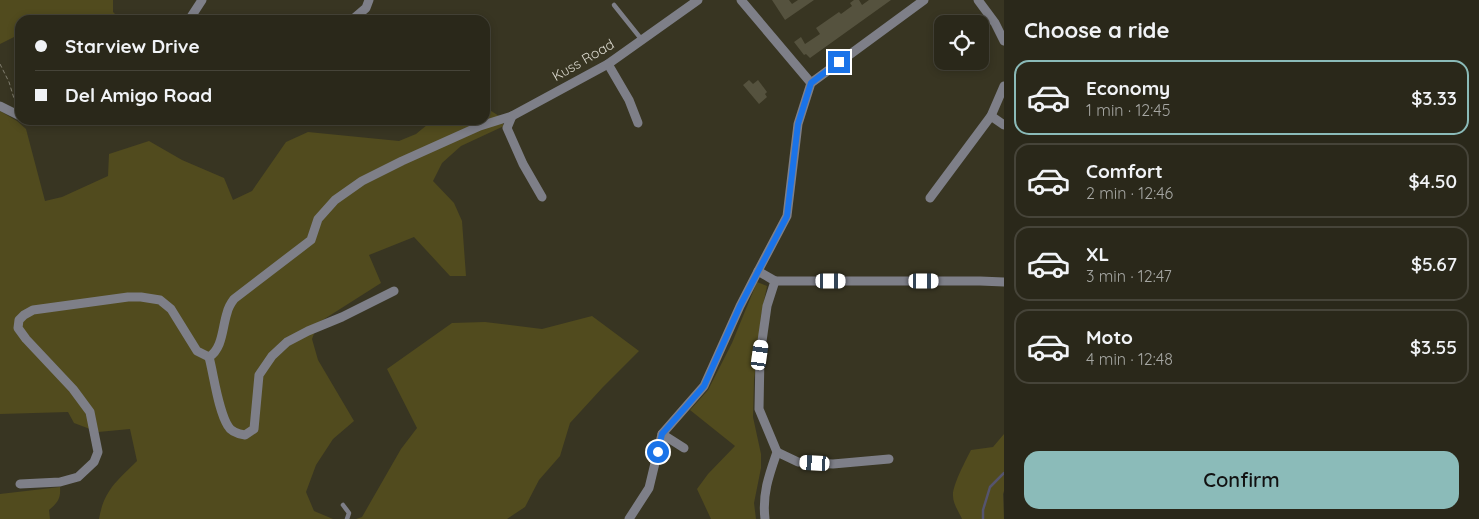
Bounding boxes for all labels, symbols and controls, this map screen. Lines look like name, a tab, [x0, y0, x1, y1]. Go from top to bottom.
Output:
map controls	[934, 15, 989, 70]
button: locate	[934, 15, 989, 70]
text: Choose a ride	[1024, 16, 1169, 44]
text: Starview Drive	[65, 34, 200, 58]
street label: Kuss Road	[549, 35, 617, 85]
route end	[828, 51, 850, 73]
icon: car	[1026, 75, 1071, 120]
text: Economy	[1086, 76, 1170, 100]
text: Del Amigo Road	[65, 83, 212, 107]
text: $3.33	[1411, 86, 1457, 110]
text: 1 min · 12:45	[1086, 100, 1170, 120]
icon: car	[1026, 158, 1071, 203]
text: Comfort	[1086, 159, 1163, 183]
text: $4.50	[1408, 169, 1457, 193]
text: 2 min · 12:46	[1086, 183, 1173, 203]
icon: car	[1026, 241, 1071, 286]
text: XL	[1086, 242, 1109, 266]
text: $5.67	[1411, 252, 1457, 276]
text: 3 min · 12:47	[1086, 266, 1172, 286]
car	[816, 274, 846, 289]
car	[909, 274, 939, 289]
icon: car	[1026, 324, 1071, 369]
text: Moto	[1086, 325, 1133, 349]
text: $3.55	[1410, 335, 1457, 359]
car	[750, 339, 769, 371]
text: 4 min · 12:48	[1086, 349, 1173, 369]
route start	[647, 441, 669, 463]
button: Confirm	[1024, 451, 1459, 509]
car	[799, 455, 830, 471]

